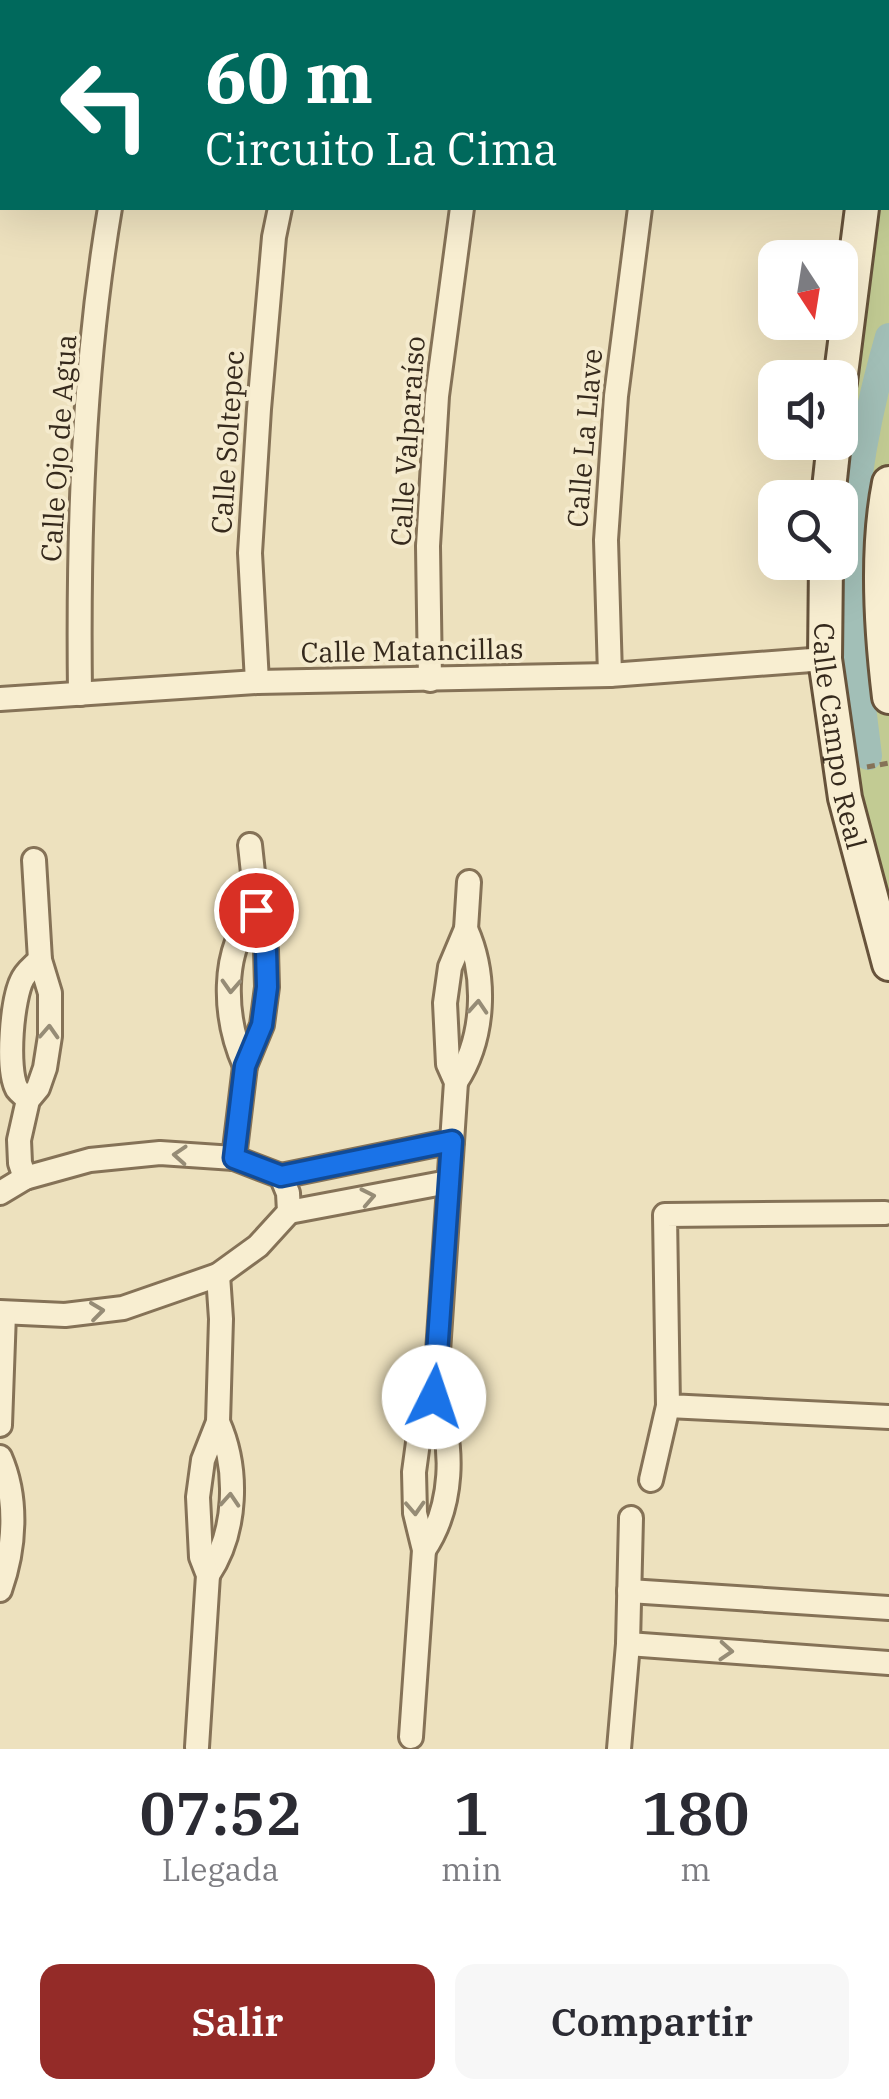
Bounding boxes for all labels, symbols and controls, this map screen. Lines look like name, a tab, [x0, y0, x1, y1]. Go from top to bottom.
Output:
text: 60 m	[205, 31, 373, 122]
icon: left	[40, 40, 170, 170]
text: Circuito La Cima	[205, 119, 558, 177]
north arrow	[758, 240, 858, 340]
map controls	[758, 240, 858, 580]
street label: Calle Ojo de Agua	[32, 333, 84, 563]
street label: Calle Valparaíso	[381, 335, 433, 547]
street label: Calle La Llave	[558, 347, 610, 529]
street label: Calle Soltepec	[202, 349, 252, 535]
button: sound	[758, 360, 858, 460]
button: search	[758, 480, 858, 580]
street label: Calle Campo Real	[806, 623, 876, 853]
street label: Calle Matancillas	[300, 630, 524, 670]
pin	[214, 868, 299, 953]
icon: arrive	[229, 883, 284, 938]
one-way arrow	[221, 978, 242, 994]
one-way arrow	[467, 998, 488, 1014]
one-way arrow	[38, 1023, 59, 1039]
one-way arrow	[171, 1145, 187, 1166]
one-way arrow	[360, 1187, 377, 1208]
one-way arrow	[89, 1302, 105, 1323]
position arrow	[382, 1345, 486, 1449]
one-way arrow	[219, 1491, 240, 1507]
one-way arrow	[404, 1500, 425, 1516]
one-way arrow	[718, 1640, 734, 1661]
text: 07:52	[140, 1773, 301, 1852]
text: 1	[453, 1773, 489, 1852]
text: 180	[641, 1773, 749, 1852]
text: Llegada	[162, 1848, 279, 1890]
text: min	[441, 1848, 502, 1890]
text: m	[680, 1848, 711, 1890]
button: Salir	[40, 1964, 435, 2079]
button: Compartir	[455, 1964, 849, 2079]

